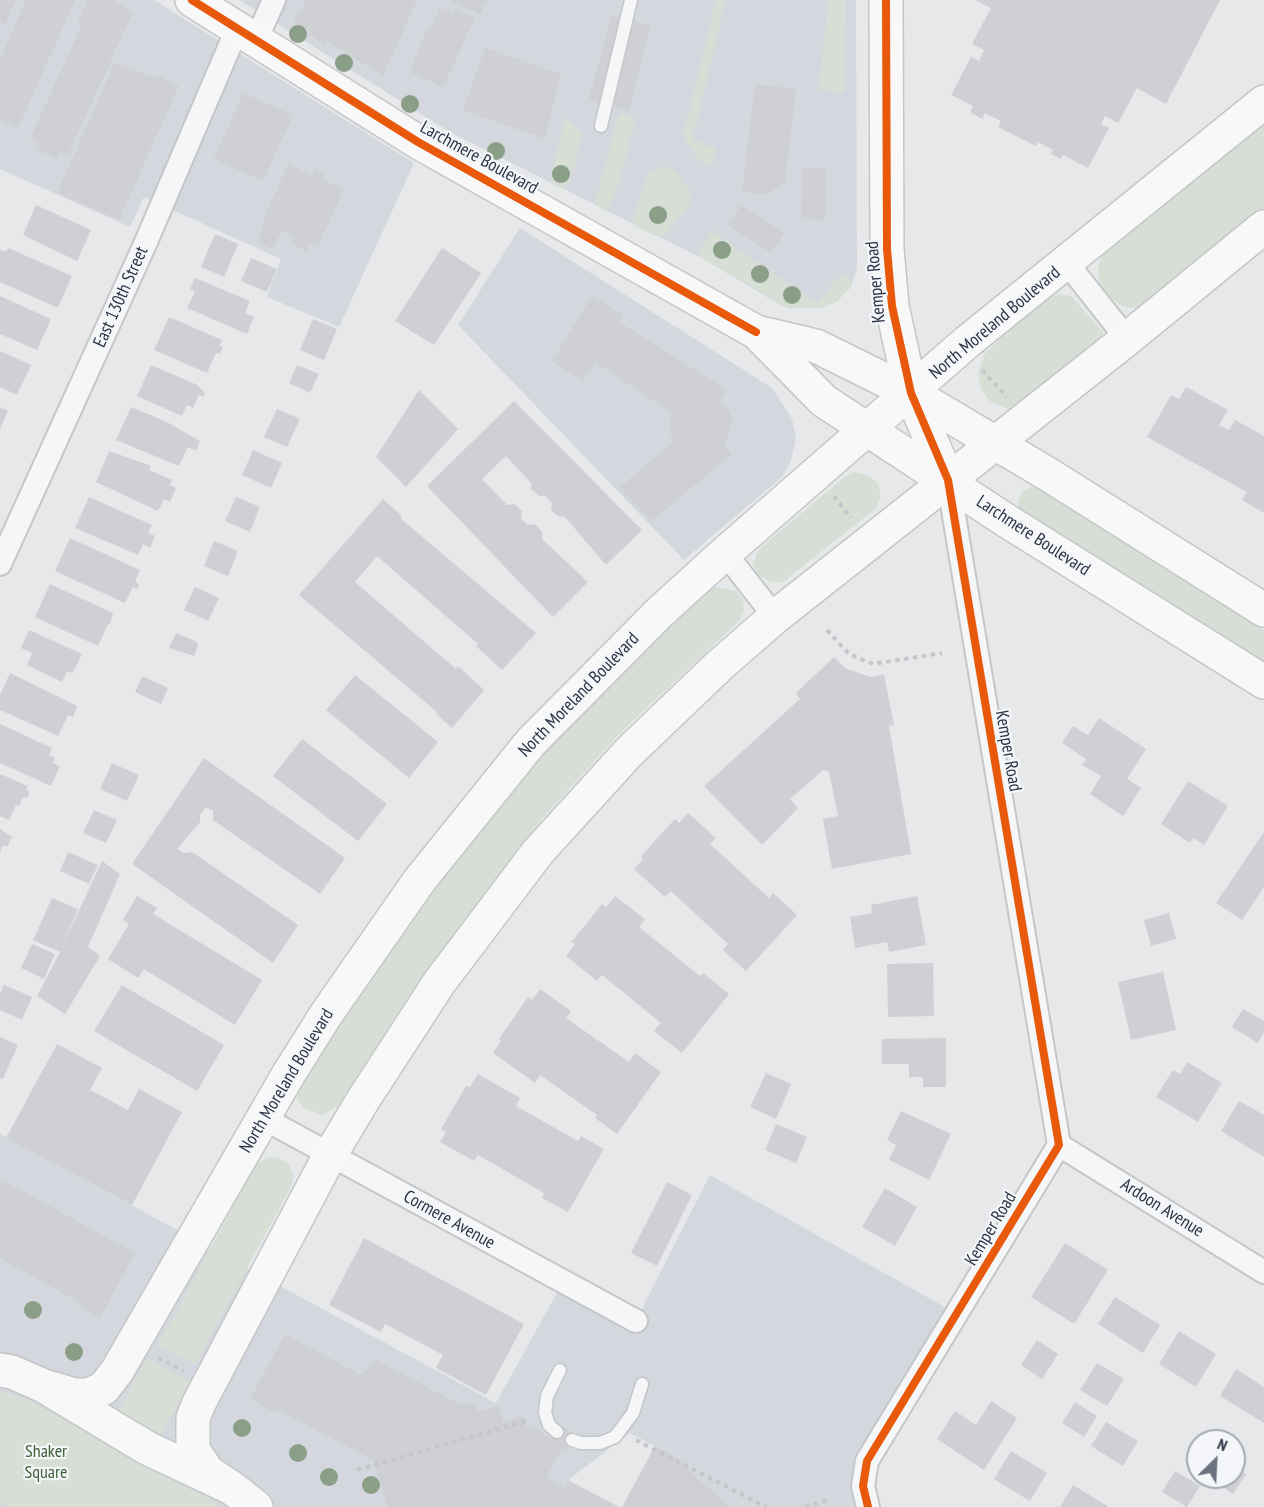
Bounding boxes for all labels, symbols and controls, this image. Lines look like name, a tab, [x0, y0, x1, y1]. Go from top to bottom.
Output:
street label: Larchmere Boulevard	[416, 117, 542, 199]
street label: Kemper Road	[862, 240, 890, 324]
street label: East 130th Street	[89, 243, 153, 351]
street label: North Moreland Boulevard	[925, 262, 1065, 384]
street label: Larchmere Boulevard	[972, 491, 1094, 581]
street label: North Moreland Boulevard	[514, 628, 644, 762]
street label: Kemper Road	[990, 709, 1026, 793]
street label: North Moreland Boulevard	[235, 1005, 339, 1157]
street label: Ardoon Avenue	[1116, 1174, 1208, 1242]
street label: Cormere Avenue	[399, 1186, 499, 1254]
street label: Kemper Road	[961, 1188, 1021, 1270]
north arrow	[1186, 1429, 1246, 1489]
text: N	[1214, 1433, 1231, 1455]
park label: Shaker Square	[25, 1441, 67, 1484]

